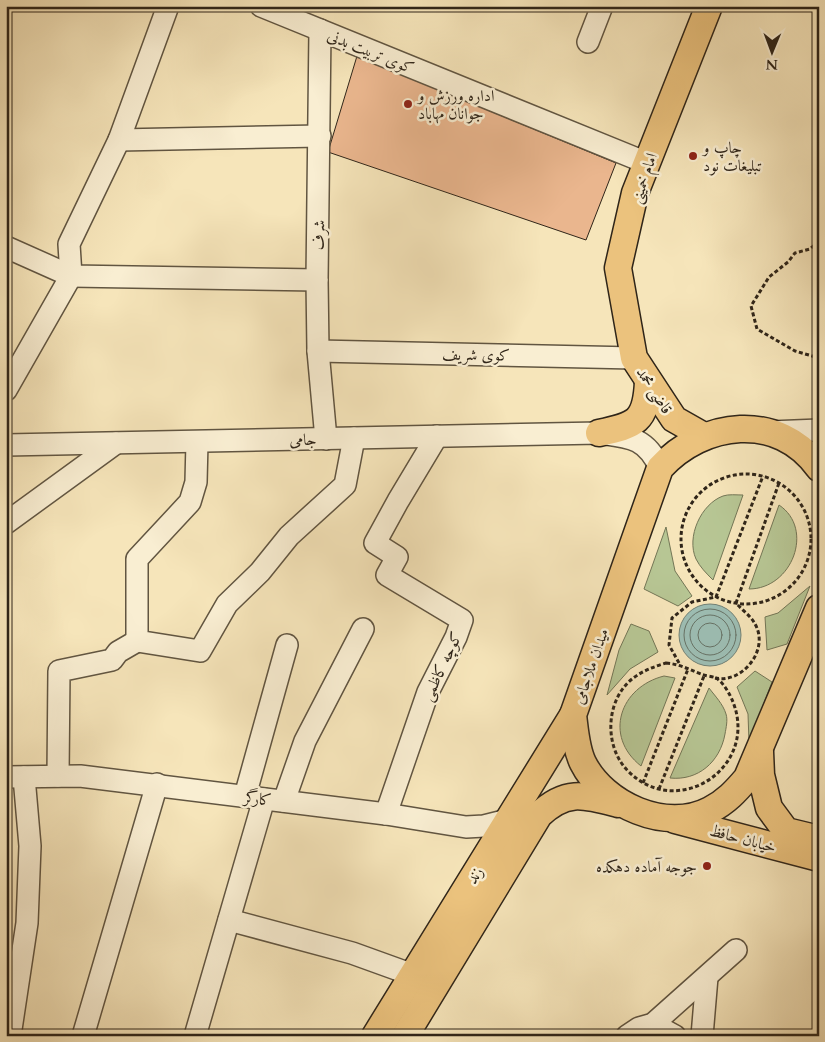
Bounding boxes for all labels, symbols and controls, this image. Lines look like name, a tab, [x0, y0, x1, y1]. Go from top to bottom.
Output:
street label: کوی تربیت بدنی	[324, 25, 417, 79]
north arrow	[748, 28, 798, 78]
text: N	[766, 55, 778, 74]
place label: اداره ورزش و جوانان مهاباد	[416, 85, 494, 125]
marker: اداره ورزش و جوانان مهاباد	[402, 98, 414, 110]
place label: چاپ و تبلیغات نود	[701, 137, 762, 177]
street label: امام خمینی	[625, 150, 666, 208]
marker: چاپ و تبلیغات نود	[687, 150, 699, 162]
street label: شرف	[308, 220, 330, 250]
street label: کوی شریف	[442, 343, 510, 367]
street label: قاضی محمد	[631, 363, 678, 418]
street label: جامی	[289, 429, 317, 451]
street label: میدان ملاجامی	[568, 625, 614, 707]
street label: کوچه کاظمی	[416, 628, 468, 705]
street label: کارگر	[241, 786, 273, 812]
street label: خیابان حافظ	[707, 820, 779, 858]
place label: جوجه آماده دهکده	[596, 856, 697, 878]
marker: جوجه آماده دهکده	[701, 860, 713, 872]
street label: زند	[461, 863, 489, 888]

